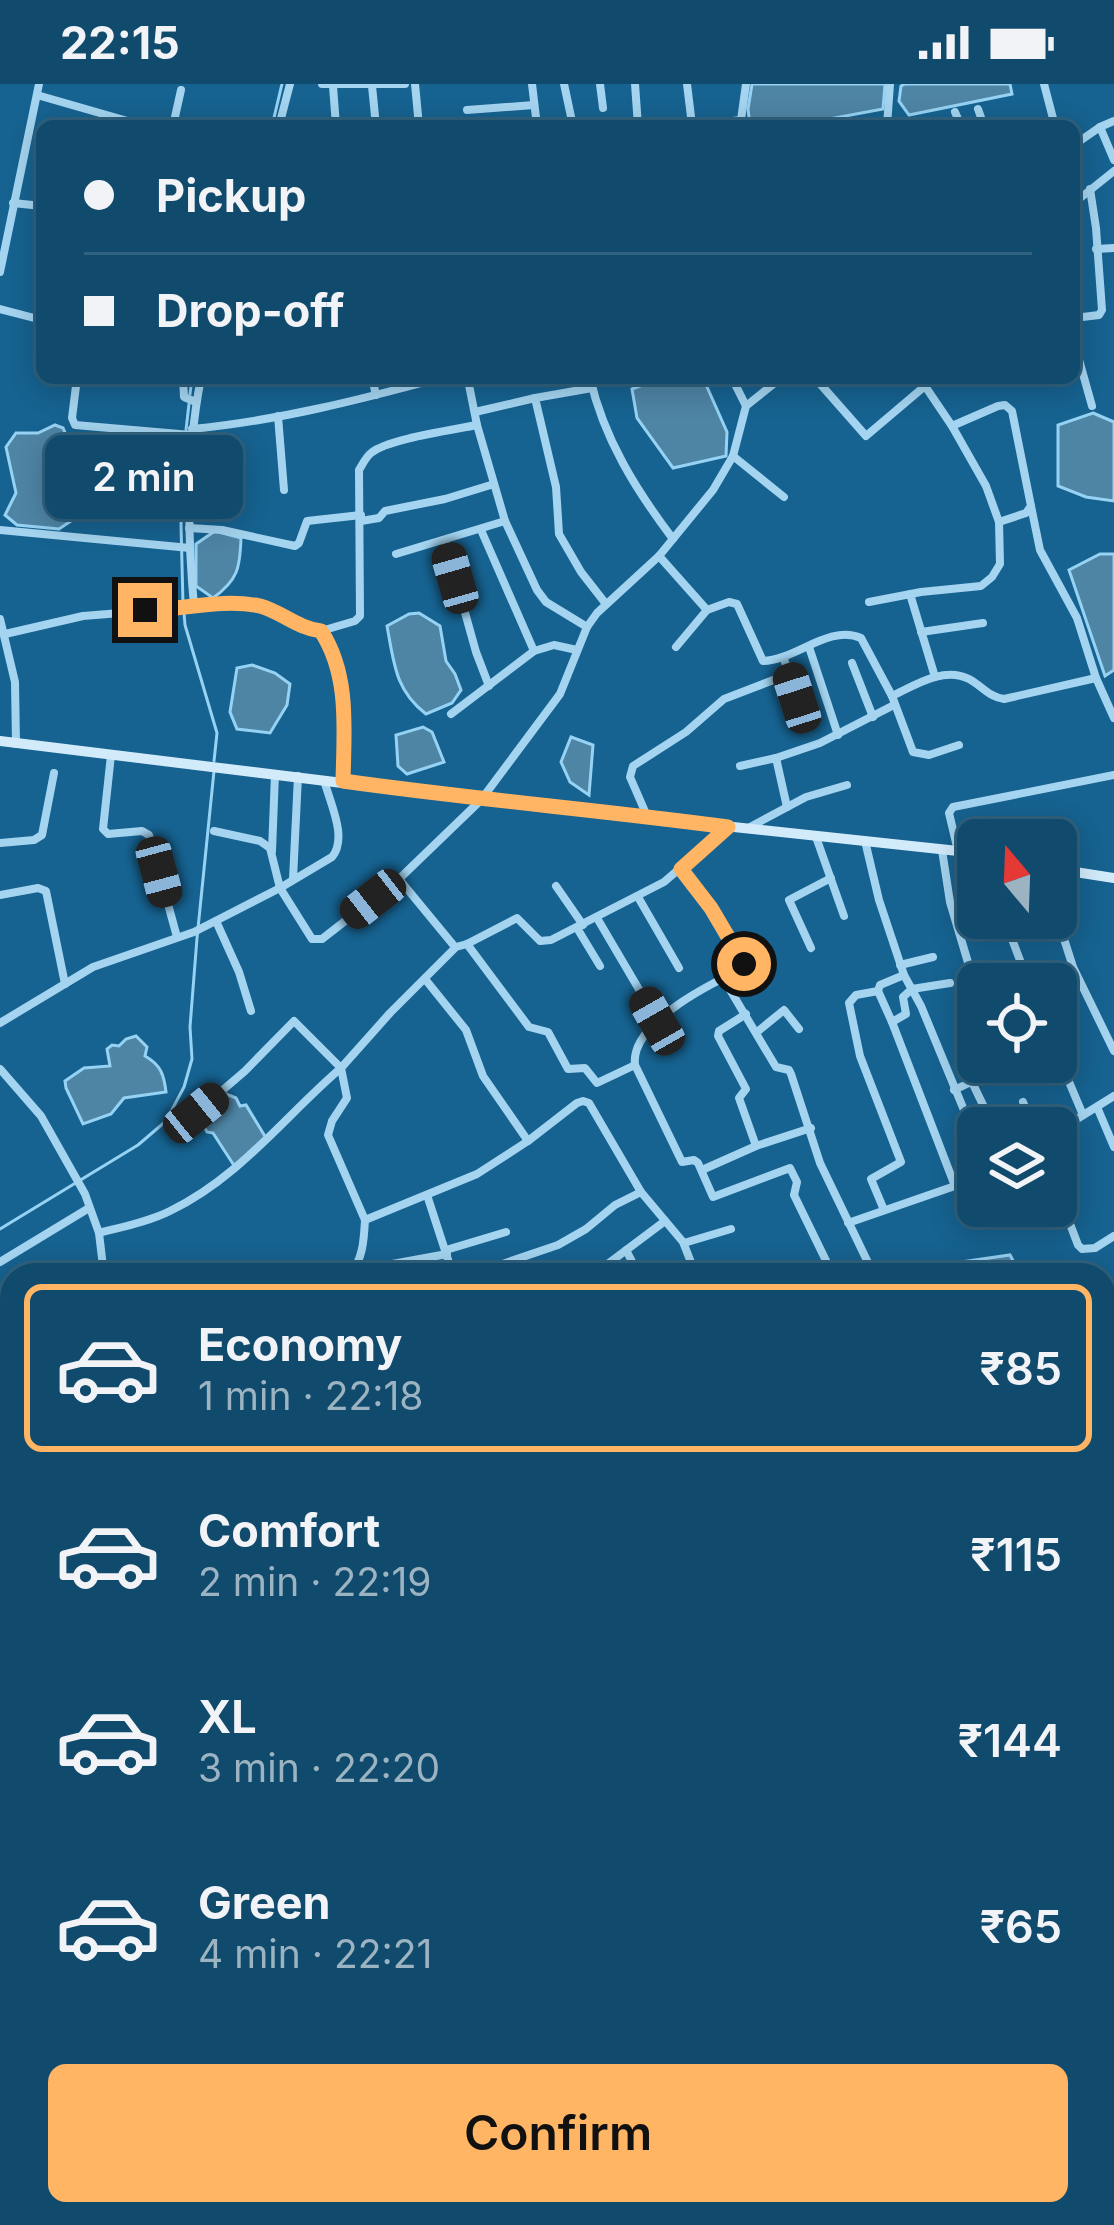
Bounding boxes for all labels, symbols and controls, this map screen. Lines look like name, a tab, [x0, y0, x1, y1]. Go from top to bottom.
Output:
text: 22:15	[60, 15, 180, 70]
text: Pickup	[156, 168, 306, 223]
text: Drop-off	[156, 283, 344, 338]
callout: 2 min	[46, 436, 244, 520]
text: 2 min	[92, 453, 196, 500]
car	[428, 538, 482, 618]
route end	[118, 583, 172, 637]
car	[769, 658, 825, 738]
north arrow	[957, 819, 1077, 939]
map controls	[957, 819, 1077, 1227]
car	[132, 833, 186, 911]
car	[334, 863, 412, 935]
route start	[717, 937, 771, 991]
button: locate	[957, 963, 1077, 1083]
car	[623, 981, 691, 1061]
car	[157, 1076, 235, 1150]
button: layers	[957, 1107, 1077, 1227]
icon: car	[54, 1314, 162, 1422]
text: Economy	[198, 1317, 402, 1372]
text: ₹85	[980, 1341, 1062, 1396]
text: 1 min · 22:18	[198, 1372, 423, 1419]
icon: car	[54, 1500, 162, 1608]
text: Comfort	[198, 1503, 380, 1558]
text: ₹115	[970, 1527, 1062, 1582]
text: 2 min · 22:19	[198, 1558, 431, 1605]
icon: car	[54, 1686, 162, 1794]
text: XL	[198, 1689, 257, 1744]
text: ₹144	[958, 1713, 1062, 1768]
text: 3 min · 22:20	[198, 1744, 440, 1791]
icon: car	[54, 1872, 162, 1980]
text: Green	[198, 1875, 331, 1930]
text: ₹65	[980, 1899, 1062, 1954]
text: 4 min · 22:21	[198, 1930, 432, 1977]
button: Confirm	[48, 2064, 1068, 2202]

